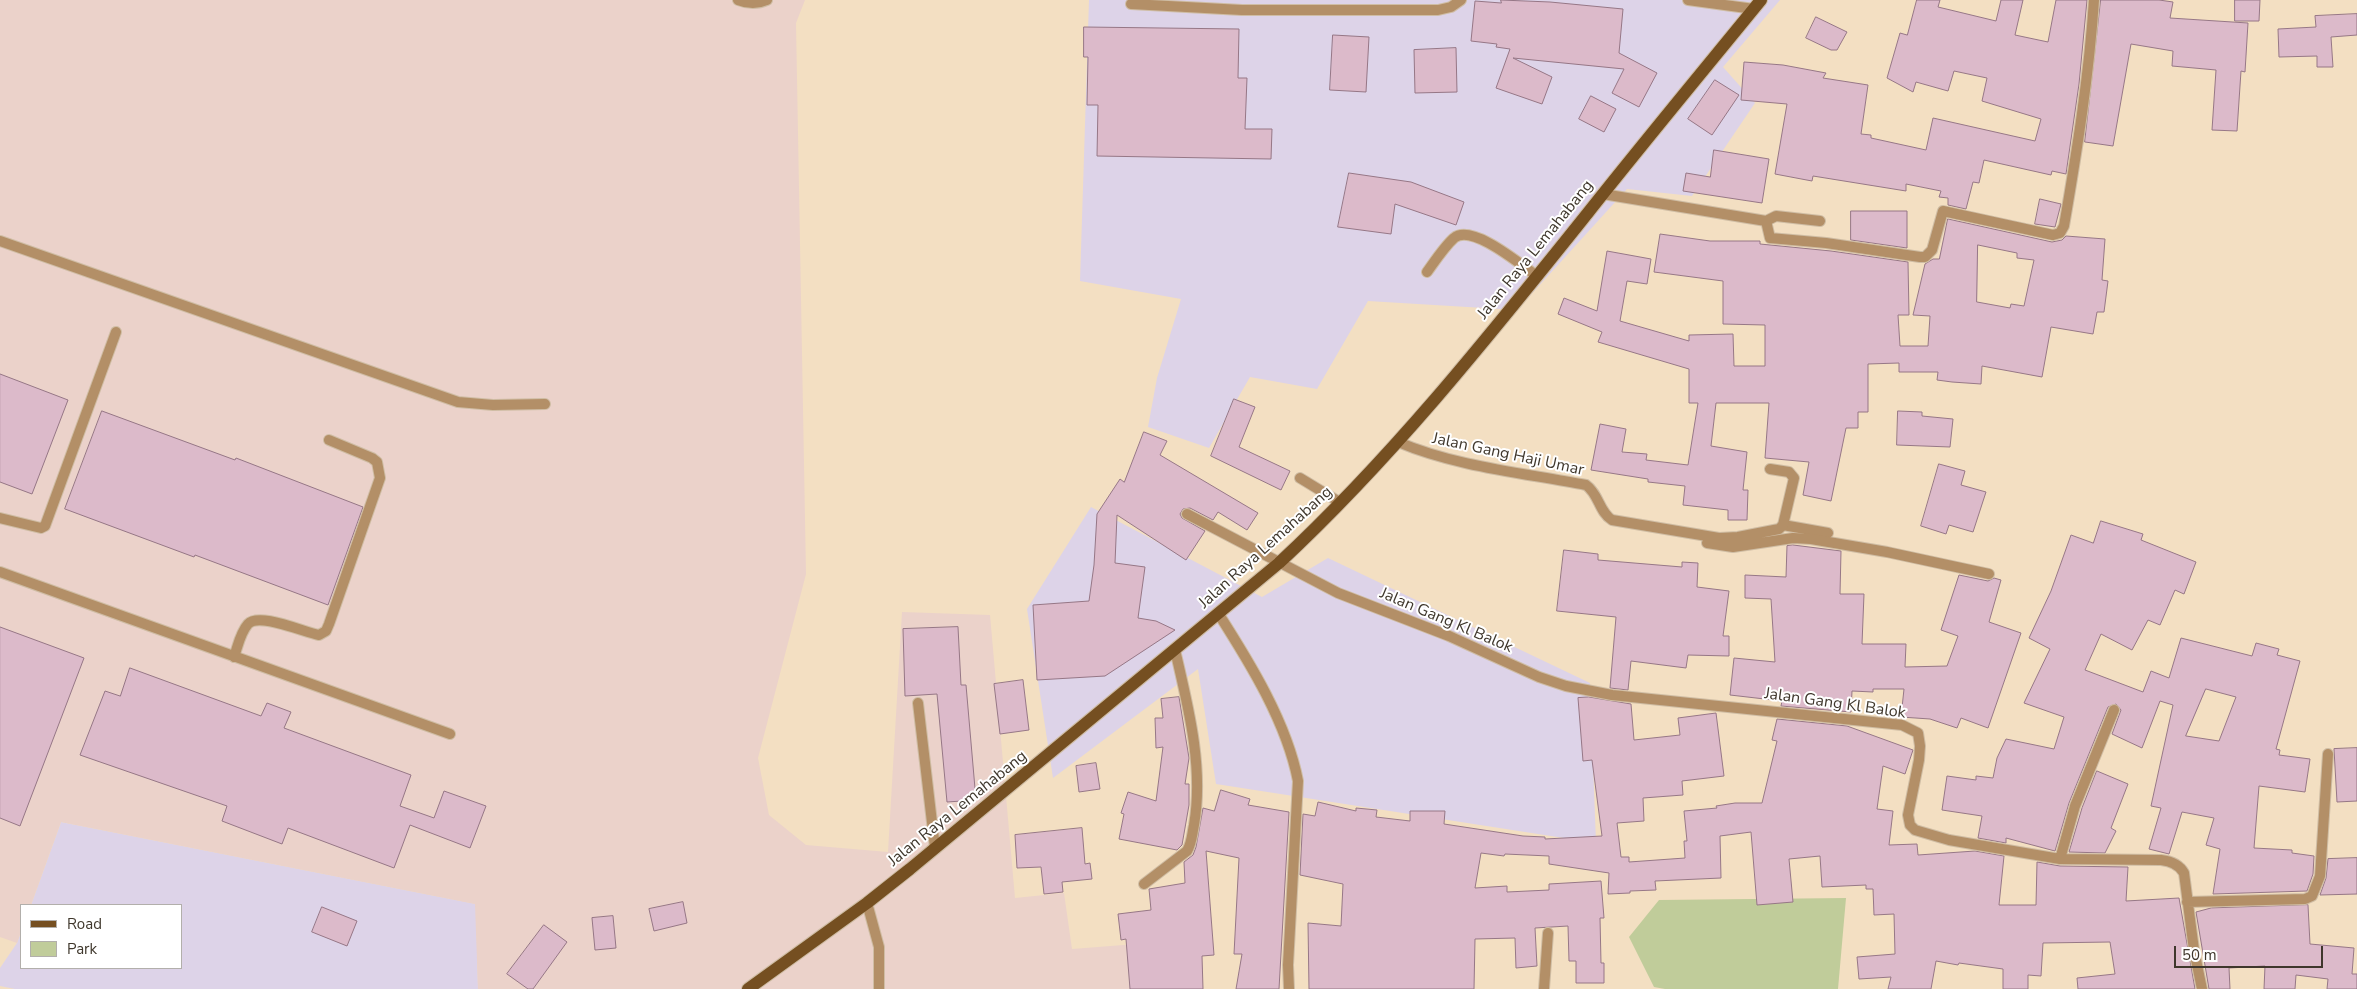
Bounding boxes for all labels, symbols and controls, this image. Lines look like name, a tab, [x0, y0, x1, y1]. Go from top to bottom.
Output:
street label: Jalan Raya Lemahabang	[1474, 177, 1598, 323]
street label: Jalan Gang Haji Umar	[1430, 430, 1586, 480]
street label: Jalan Raya Lemahabang	[1195, 483, 1337, 613]
street label: Jalan Gang Kl Balok	[1377, 584, 1515, 658]
street label: Jalan Gang Kl Balok	[1763, 685, 1907, 723]
street label: Jalan Raya Lemahabang	[885, 747, 1031, 871]
legend	[20, 904, 182, 969]
text: Road	[67, 914, 102, 934]
scale bar	[2177, 936, 2326, 968]
text: Park	[67, 939, 97, 959]
text: 50 m	[2182, 945, 2217, 965]

